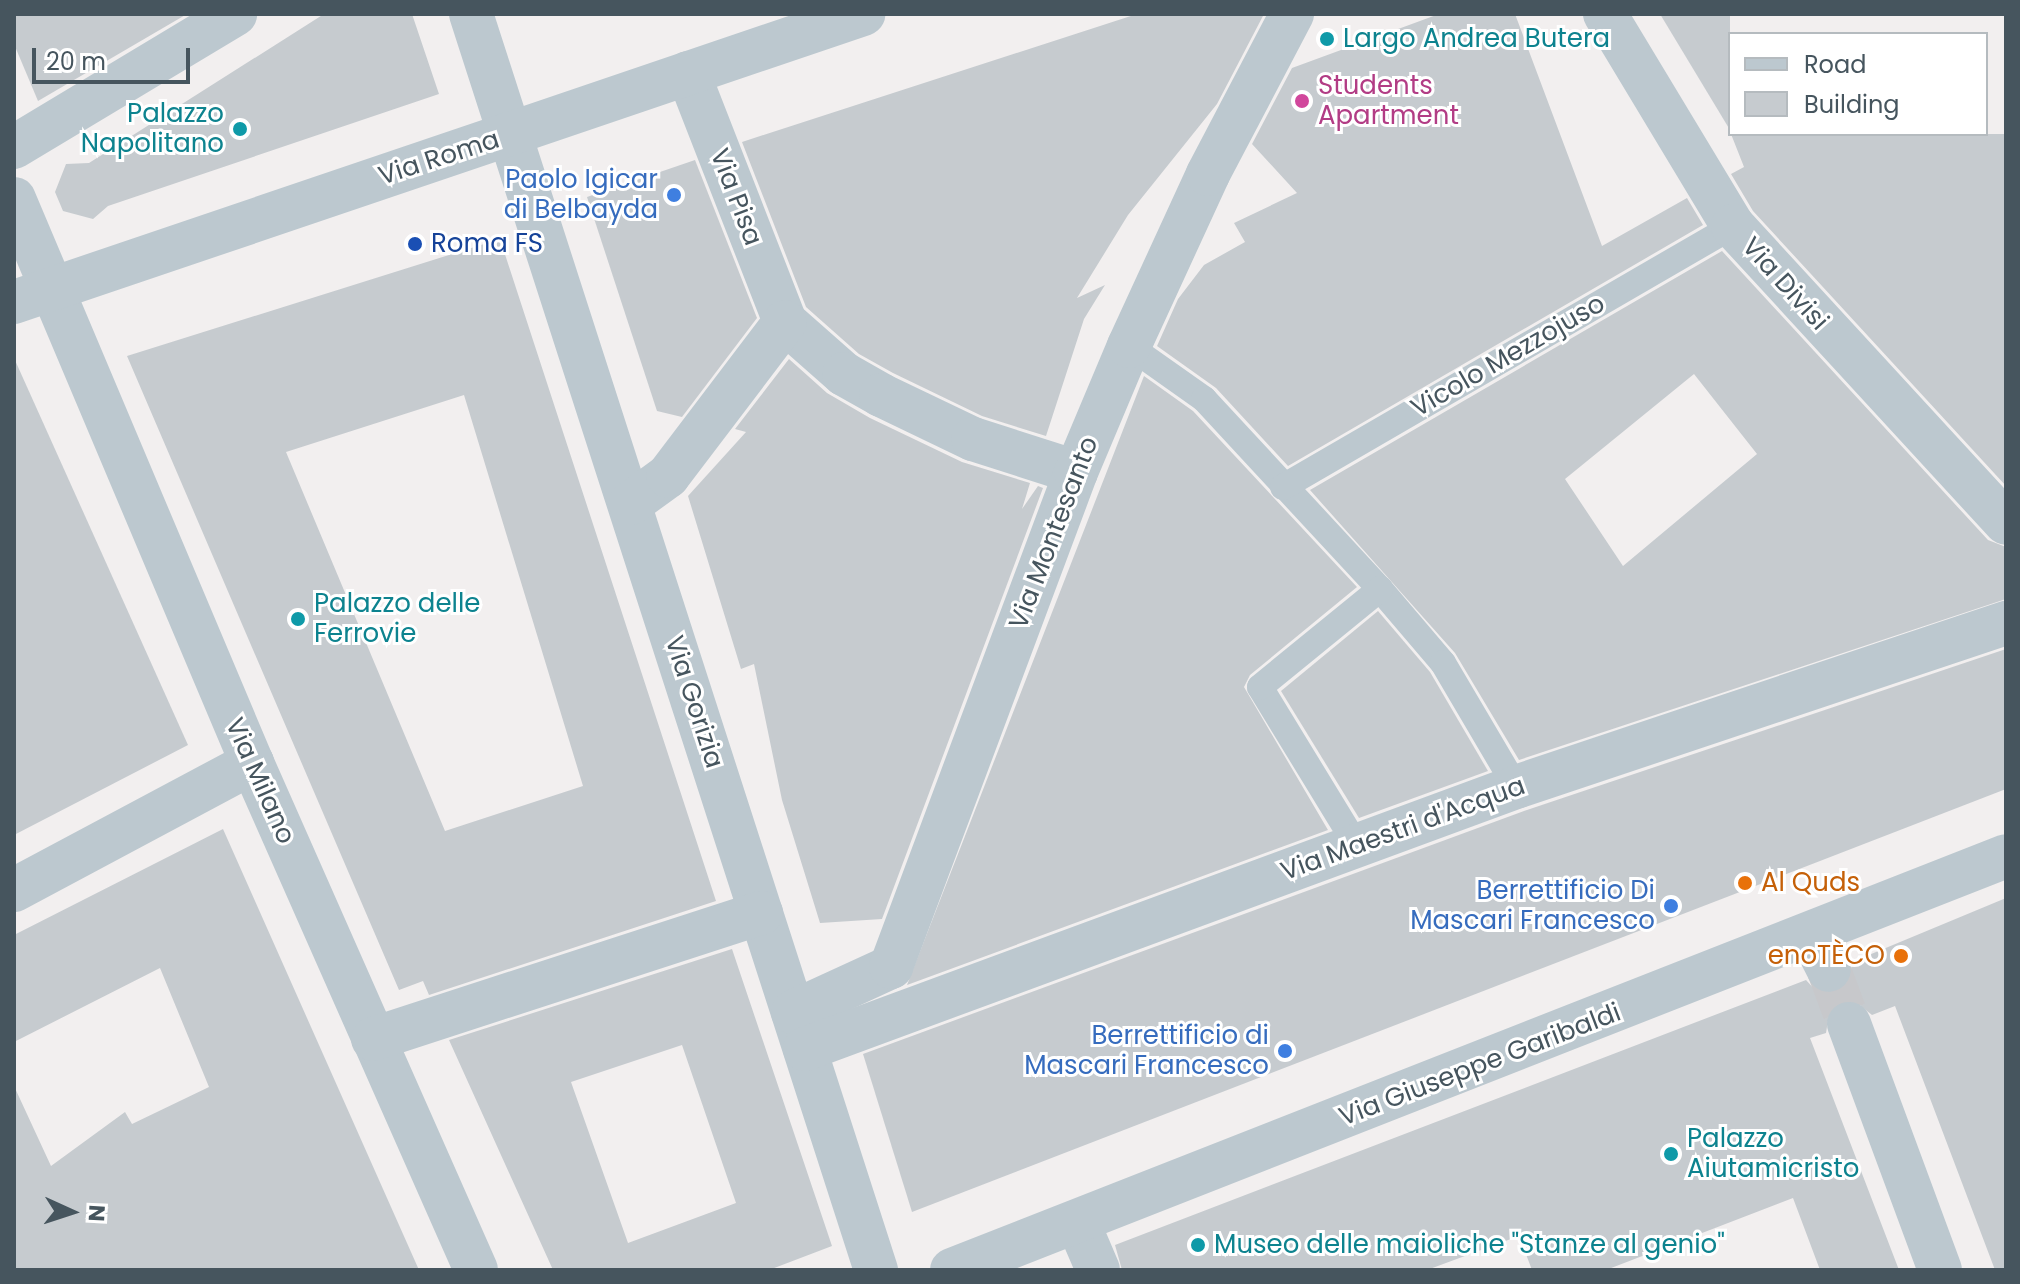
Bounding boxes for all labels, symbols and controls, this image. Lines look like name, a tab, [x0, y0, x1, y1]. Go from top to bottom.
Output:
place label: Largo Andrea Butera	[1343, 23, 1610, 55]
marker: Largo Andrea Butera	[1318, 30, 1336, 48]
scale bar	[36, 32, 194, 82]
legend	[1728, 32, 1988, 136]
text: 20 m	[46, 45, 106, 78]
text: Road	[1804, 48, 1866, 81]
place label: Students Apartment	[1318, 70, 1459, 132]
text: Building	[1804, 88, 1900, 121]
marker: Students Apartment	[1293, 92, 1311, 110]
place label: Palazzo Napolitano	[81, 98, 224, 160]
marker: Palazzo Napolitano	[231, 120, 249, 138]
street label: Via Roma	[375, 124, 503, 192]
street label: Via Pisa	[703, 144, 769, 250]
place label: Paolo Igicar di Belbayda	[504, 164, 658, 226]
marker: Paolo Igicar di Belbayda	[665, 186, 683, 204]
place label: Roma FS	[431, 228, 543, 260]
street label: Via Divisi	[1735, 231, 1835, 337]
marker: Roma FS	[406, 235, 424, 253]
street label: Vicolo Mezzojuso	[1406, 288, 1610, 424]
street label: Via Montesanto	[1003, 432, 1105, 634]
place label: Palazzo delle Ferrovie	[314, 588, 480, 650]
marker: Palazzo delle Ferrovie	[289, 610, 307, 628]
street label: Via Gorizia	[658, 632, 730, 772]
street label: Via Milano	[218, 713, 302, 849]
street label: Via Maestri d'Acqua	[1277, 770, 1529, 888]
place label: Al Quds	[1761, 867, 1860, 899]
marker: Al Quds	[1736, 874, 1754, 892]
place label: Berrettificio Di Mascari Francesco	[1410, 875, 1655, 936]
marker: Berrettificio Di Mascari Francesco	[1662, 897, 1680, 915]
place label: enoTÈCO	[1768, 940, 1885, 972]
marker: enoTÈCO	[1892, 947, 1910, 965]
street label: Via Giuseppe Garibaldi	[1335, 997, 1625, 1133]
place label: Berrettificio di Mascari Francesco	[1024, 1020, 1269, 1082]
marker: Berrettificio di Mascari Francesco	[1276, 1042, 1294, 1060]
place label: Palazzo Aiutamicristo	[1687, 1123, 1859, 1184]
marker: Palazzo Aiutamicristo	[1662, 1145, 1680, 1163]
north arrow	[32, 1172, 112, 1252]
text: N	[81, 1204, 112, 1222]
place label: Museo delle maioliche "Stanze al genio"	[1214, 1229, 1725, 1261]
marker: Museo delle maioliche "Stanze al genio"	[1189, 1236, 1207, 1254]

